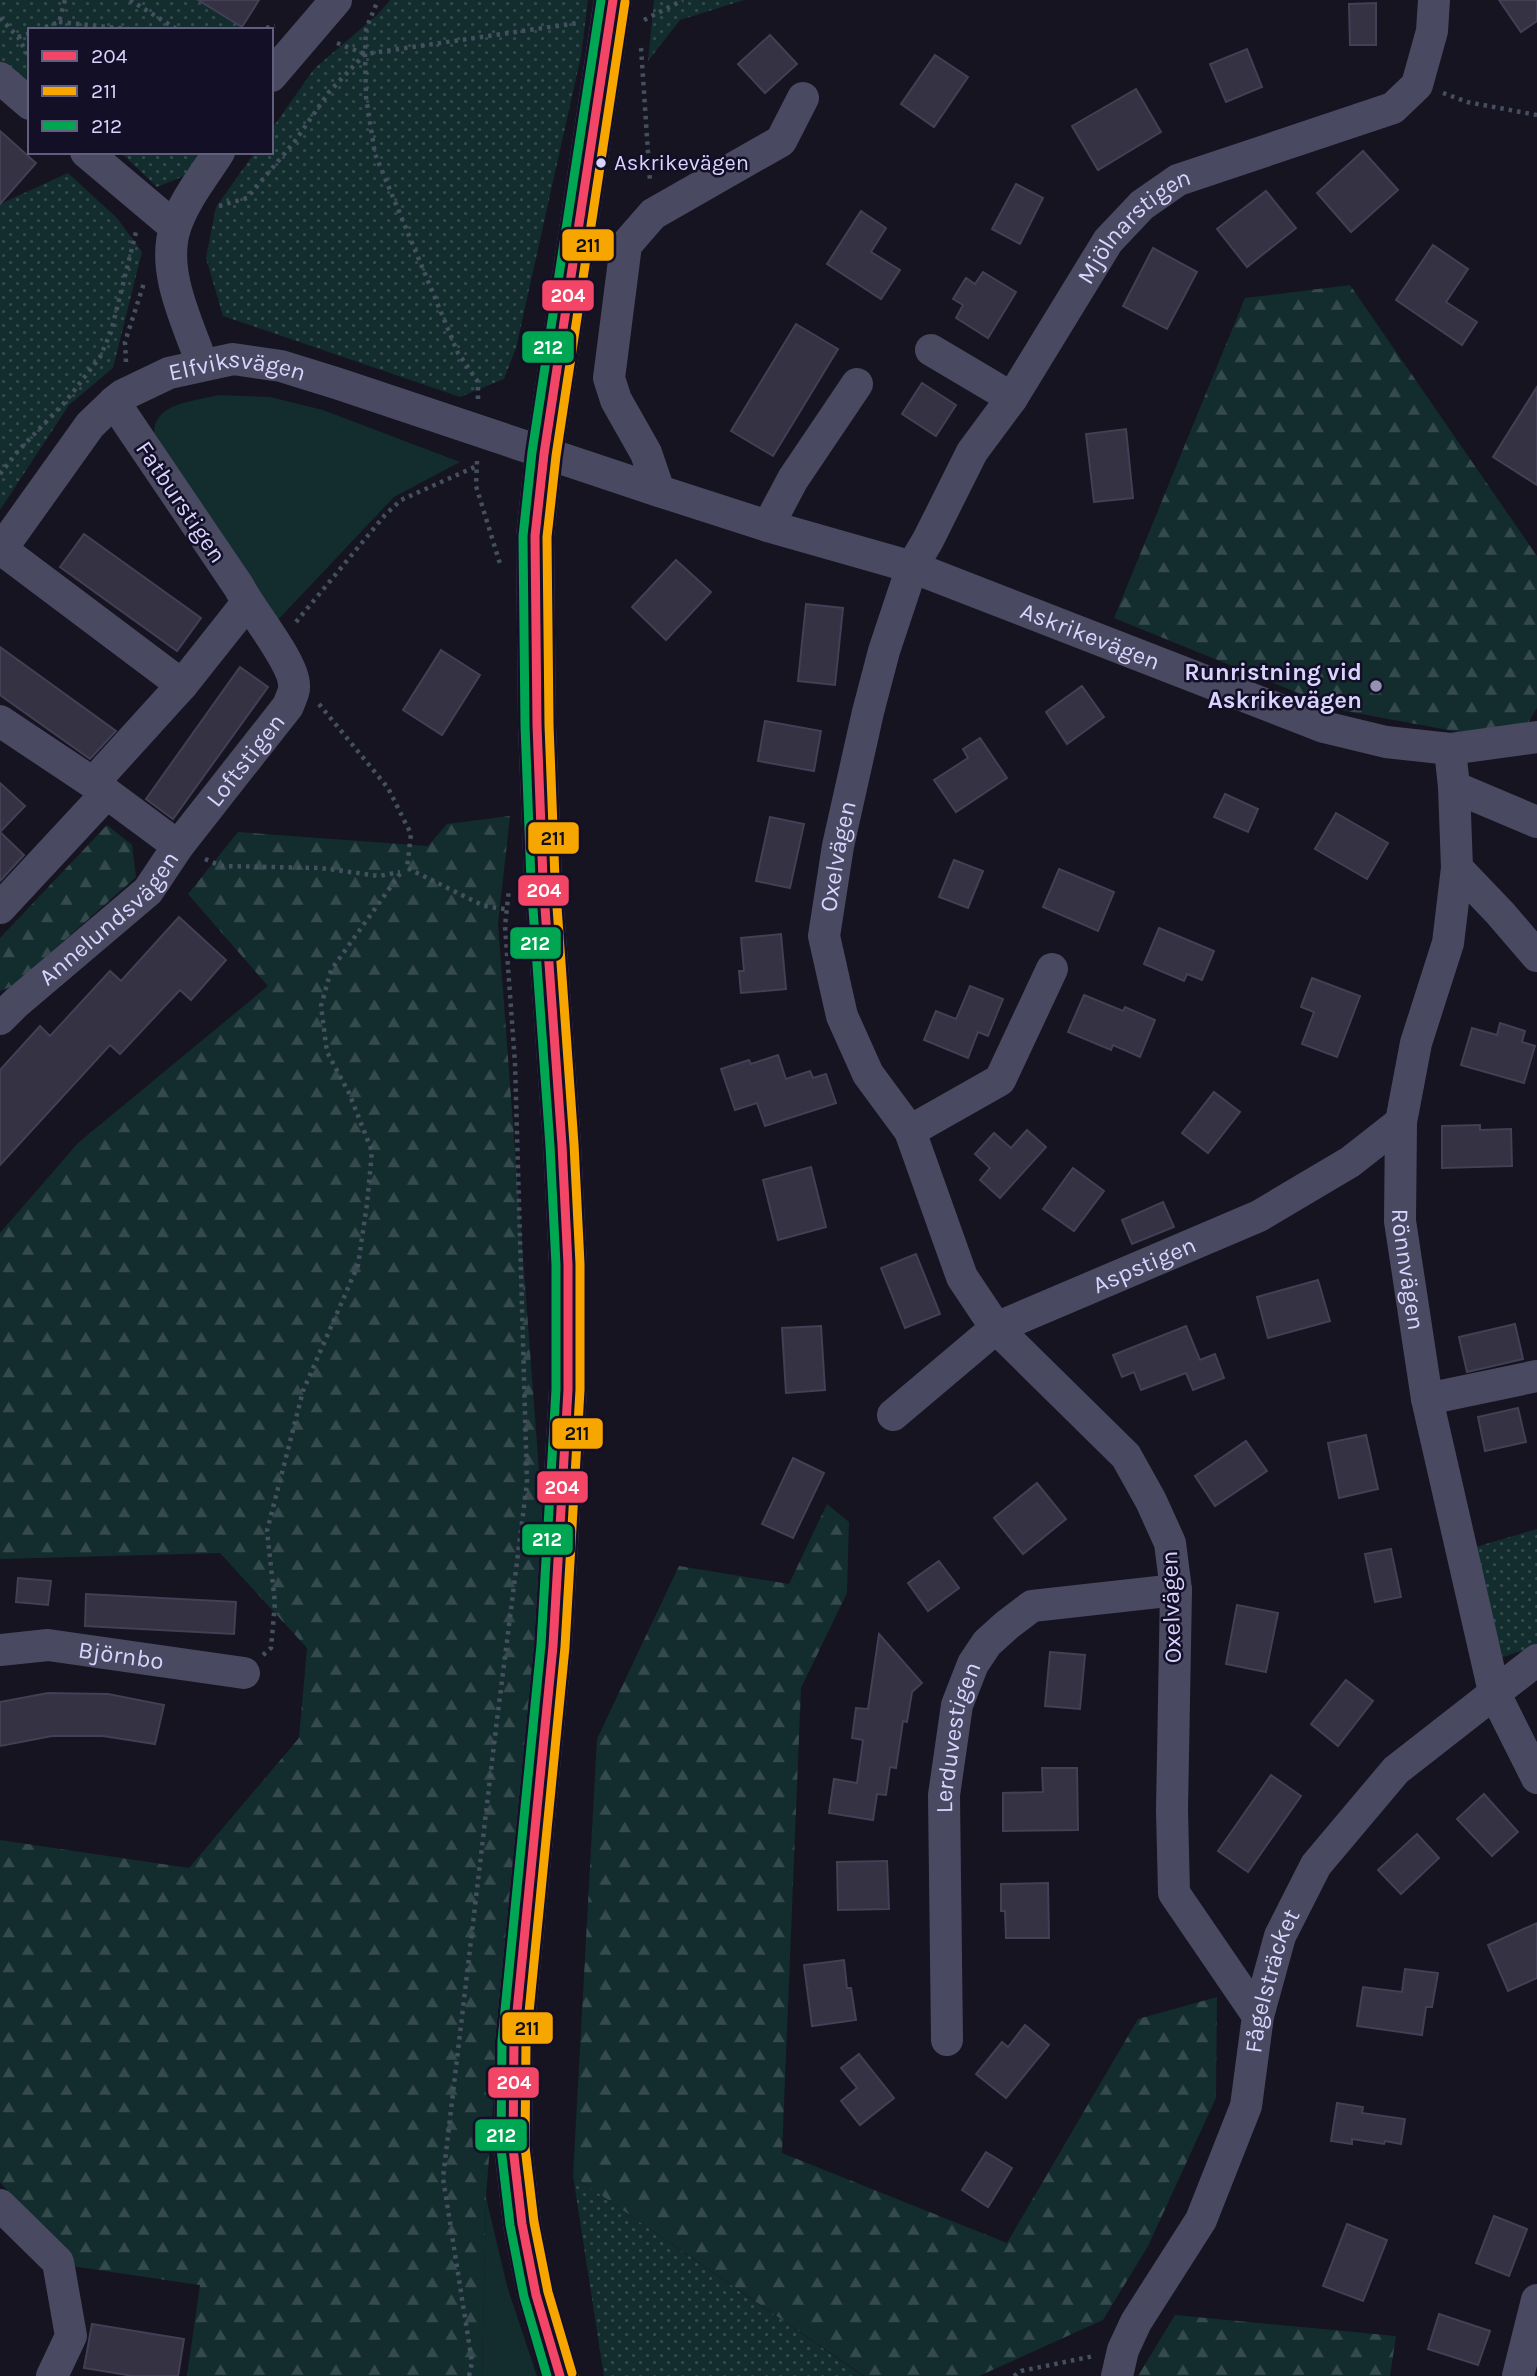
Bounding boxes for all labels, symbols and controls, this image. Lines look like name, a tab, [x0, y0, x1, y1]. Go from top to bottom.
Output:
legend	[28, 28, 273, 154]
text: 204	[91, 44, 128, 68]
text: 211	[91, 79, 117, 103]
text: 212	[91, 114, 122, 138]
place label: Askrikevägen	[614, 150, 749, 176]
marker: Askrikevägen	[594, 156, 608, 170]
street label: Mjölnarstigen	[1071, 163, 1194, 289]
line badge: 211	[561, 228, 615, 262]
text: 211	[575, 235, 601, 257]
line badge: 204	[541, 279, 595, 312]
text: 204	[551, 285, 586, 307]
line badge: 212	[521, 330, 575, 364]
text: 212	[533, 337, 563, 359]
street label: Elfviksvägen	[166, 344, 309, 387]
street label: Fatburstigen	[130, 436, 232, 568]
street label: Askrikevägen	[1016, 596, 1164, 676]
place label: Runristning vid Askrikevägen	[1184, 658, 1362, 714]
marker: Runristning vid Askrikevägen	[1368, 678, 1384, 694]
street label: Loftstigen	[200, 708, 291, 812]
street label: Oxelvägen	[814, 798, 862, 914]
line badge: 211	[527, 821, 580, 855]
text: 211	[540, 828, 566, 850]
street label: Annelundsvägen	[33, 846, 185, 991]
line badge: 204	[517, 874, 570, 907]
text: 204	[527, 880, 562, 902]
line badge: 212	[509, 926, 562, 960]
text: 212	[520, 933, 550, 955]
street label: Rönnvägen	[1386, 1208, 1430, 1332]
street label: Aspstigen	[1088, 1230, 1200, 1299]
line badge: 211	[551, 1417, 604, 1450]
text: 211	[564, 1423, 590, 1445]
line badge: 204	[536, 1470, 589, 1504]
text: 204	[545, 1477, 580, 1499]
line badge: 212	[521, 1523, 574, 1556]
text: 212	[532, 1529, 562, 1551]
street label: Oxelvägen	[1155, 1550, 1187, 1664]
street label: Björnbo	[76, 1635, 166, 1675]
street label: Lerduvestigen	[930, 1658, 987, 1813]
street label: Fågelsträcket	[1239, 1904, 1305, 2055]
line badge: 211	[501, 2011, 554, 2045]
text: 211	[514, 2018, 540, 2040]
line badge: 204	[487, 2066, 540, 2099]
text: 204	[497, 2072, 532, 2094]
line badge: 212	[474, 2118, 528, 2152]
text: 212	[486, 2125, 516, 2147]

